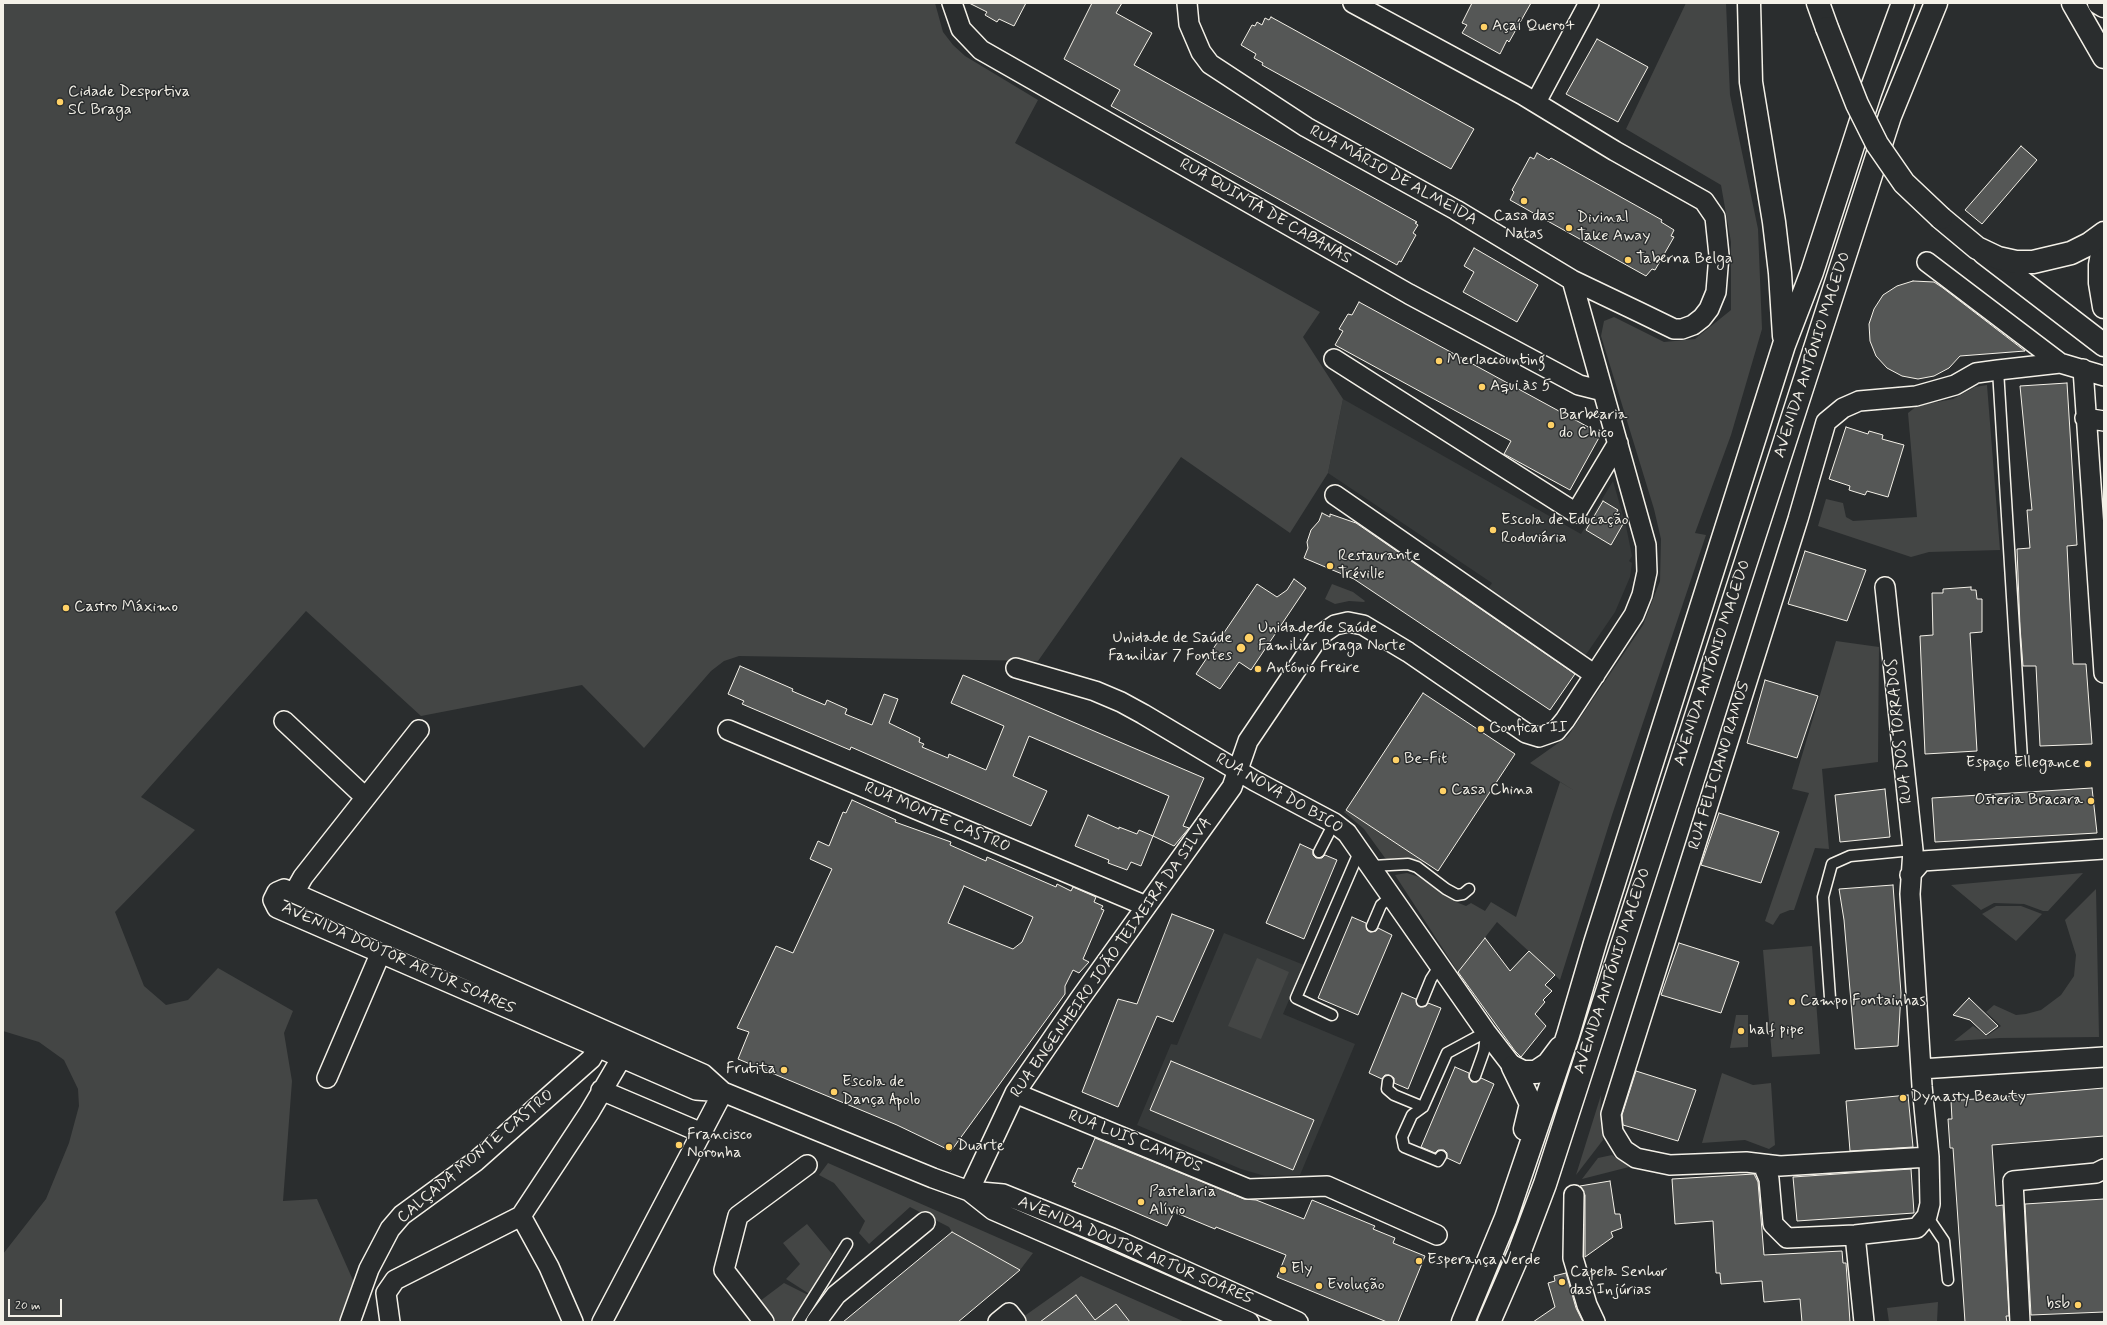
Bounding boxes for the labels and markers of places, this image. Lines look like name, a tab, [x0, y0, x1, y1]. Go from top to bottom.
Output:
place label: Açaí Quero+	[1492, 17, 1576, 37]
marker: Açaí Quero+	[1479, 22, 1489, 32]
place label: Cidade Desportiva SC Braga	[68, 83, 190, 121]
marker: Cidade Desportiva SC Braga	[55, 97, 65, 107]
marker: Casa das Natas	[1519, 196, 1529, 206]
place label: Casa das Natas	[1493, 207, 1555, 245]
place label: Divinal Take Away	[1577, 209, 1650, 247]
marker: Divinal Take Away	[1564, 223, 1574, 233]
place label: Taberna Belga	[1636, 250, 1733, 270]
marker: Taberna Belga	[1623, 255, 1633, 265]
place label: Merlaccounting	[1447, 351, 1545, 371]
marker: Merlaccounting	[1434, 356, 1444, 366]
place label: Aqui às 5	[1490, 377, 1551, 397]
marker: Aqui às 5	[1477, 382, 1487, 392]
place label: Barbearia do Chico	[1559, 406, 1627, 444]
marker: Barbearia do Chico	[1546, 420, 1556, 430]
place label: Escola de Educação Rodoviária	[1501, 511, 1629, 549]
marker: Escola de Educação Rodoviária	[1488, 525, 1498, 535]
place label: Restaurante Tréville	[1338, 547, 1420, 585]
marker: Restaurante Tréville	[1325, 561, 1335, 571]
place label: Castro Máximo	[74, 598, 178, 618]
marker: Castro Máximo	[61, 603, 71, 613]
place label: Unidade de Saúde Familiar Braga Norte	[1258, 619, 1406, 657]
place label: Unidade de Saúde Familiar 7 Fontes	[1108, 629, 1232, 667]
marker: Unidade de Saúde Familiar Braga Norte	[1243, 632, 1255, 644]
marker: Unidade de Saúde Familiar 7 Fontes	[1235, 642, 1247, 654]
place label: António Freire	[1266, 659, 1360, 679]
marker: António Freire	[1253, 664, 1263, 674]
place label: Conficar II	[1489, 719, 1567, 739]
marker: Conficar II	[1476, 724, 1486, 734]
place label: Be-Fit	[1404, 750, 1447, 770]
place label: Espaço Ellegance	[1966, 754, 2080, 774]
marker: Be-Fit	[1391, 755, 1401, 765]
marker: Espaço Ellegance	[2083, 759, 2093, 769]
place label: Casa China	[1451, 781, 1533, 801]
marker: Casa China	[1438, 786, 1448, 796]
place label: Osteria Bracara	[1974, 791, 2083, 811]
marker: Osteria Bracara	[2086, 796, 2096, 806]
place label: Campo Fontainhas	[1800, 992, 1926, 1012]
marker: Campo Fontainhas	[1787, 997, 1797, 1007]
place label: half pipe	[1749, 1021, 1804, 1041]
marker: half pipe	[1736, 1026, 1746, 1036]
place label: Frutita	[726, 1060, 776, 1080]
marker: Frutita	[779, 1065, 789, 1075]
place label: Escola de Dança Apolo	[842, 1073, 920, 1111]
marker: Escola de Dança Apolo	[829, 1087, 839, 1097]
place label: Dynasty Beauty	[1911, 1088, 2026, 1108]
marker: Dynasty Beauty	[1898, 1093, 1908, 1103]
place label: Francisco Noronha	[687, 1126, 752, 1164]
place label: Duarte	[957, 1137, 1004, 1157]
marker: Francisco Noronha	[674, 1140, 684, 1150]
marker: Duarte	[944, 1142, 954, 1152]
place label: Pastelaria Alívio	[1149, 1183, 1216, 1221]
marker: Pastelaria Alívio	[1136, 1197, 1146, 1207]
place label: Esperança Verde	[1427, 1251, 1540, 1271]
marker: Esperança Verde	[1414, 1256, 1424, 1266]
place label: Ely	[1291, 1260, 1312, 1280]
place label: Capela Senhor das Injúrias	[1570, 1263, 1667, 1301]
marker: Ely	[1278, 1265, 1288, 1275]
place label: Evolução	[1327, 1276, 1385, 1296]
marker: Capela Senhor das Injúrias	[1557, 1277, 1567, 1287]
marker: Evolução	[1314, 1281, 1324, 1291]
place label: bsb	[2046, 1295, 2070, 1315]
marker: bsb	[2073, 1300, 2083, 1310]

